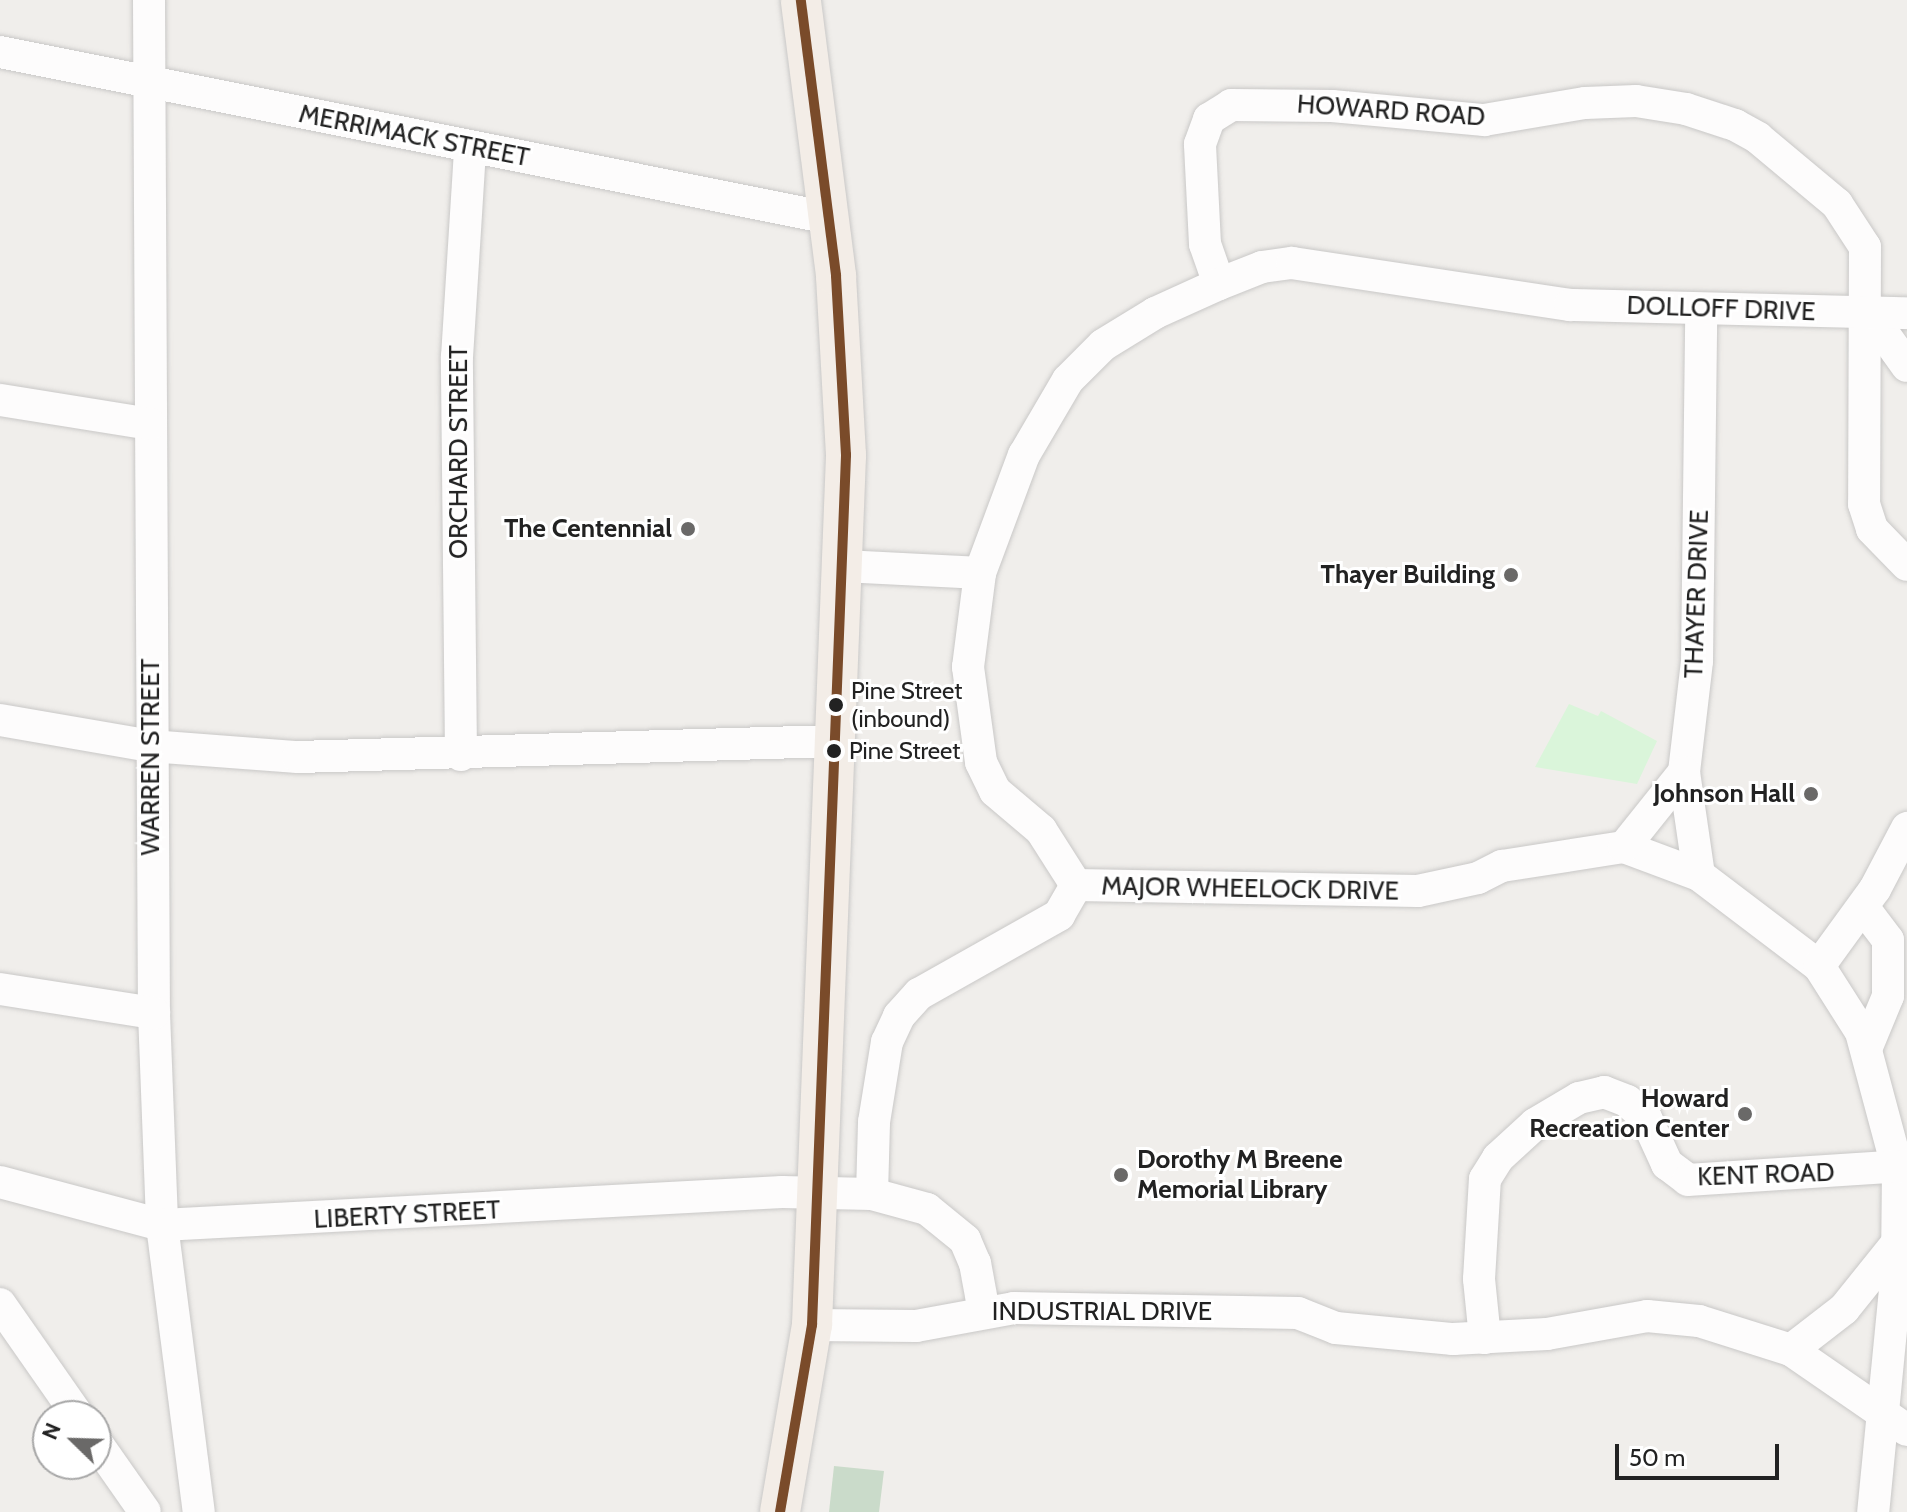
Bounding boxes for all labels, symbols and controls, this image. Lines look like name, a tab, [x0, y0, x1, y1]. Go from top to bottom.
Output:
street label: HOWARD ROAD	[1296, 89, 1486, 133]
street label: MERRIMACK STREET	[296, 98, 532, 174]
street label: DOLLOFF DRIVE	[1626, 290, 1816, 328]
street label: ORCHARD STREET	[443, 345, 475, 559]
street label: THAYER DRIVE	[1678, 509, 1716, 679]
place label: The Centennial	[504, 513, 672, 545]
marker: The Centennial	[679, 520, 697, 538]
place label: Thayer Building	[1321, 559, 1495, 591]
marker: Thayer Building	[1502, 566, 1520, 584]
street label: WARREN STREET	[135, 659, 167, 855]
place label: Pine Street (inbound)	[851, 677, 962, 733]
marker: Pine Street (inbound)	[828, 697, 844, 713]
place label: Pine Street	[849, 737, 960, 765]
marker: Pine Street	[826, 743, 842, 759]
place label: Johnson Hall	[1653, 778, 1795, 810]
marker: Johnson Hall	[1802, 785, 1820, 803]
street label: MAJOR WHEELOCK DRIVE	[1101, 871, 1399, 907]
place label: Howard Recreation Center	[1529, 1083, 1729, 1144]
marker: Howard Recreation Center	[1736, 1105, 1754, 1123]
place label: Dorothy M Breene Memorial Library	[1137, 1144, 1343, 1206]
street label: KENT ROAD	[1697, 1157, 1835, 1193]
marker: Dorothy M Breene Memorial Library	[1112, 1166, 1130, 1184]
street label: LIBERTY STREET	[313, 1195, 501, 1235]
street label: INDUSTRIAL DRIVE	[992, 1296, 1212, 1328]
north arrow	[32, 1400, 112, 1480]
text: N	[36, 1419, 67, 1444]
scale bar	[1619, 1428, 1783, 1478]
text: 50 m	[1629, 1443, 1685, 1472]

